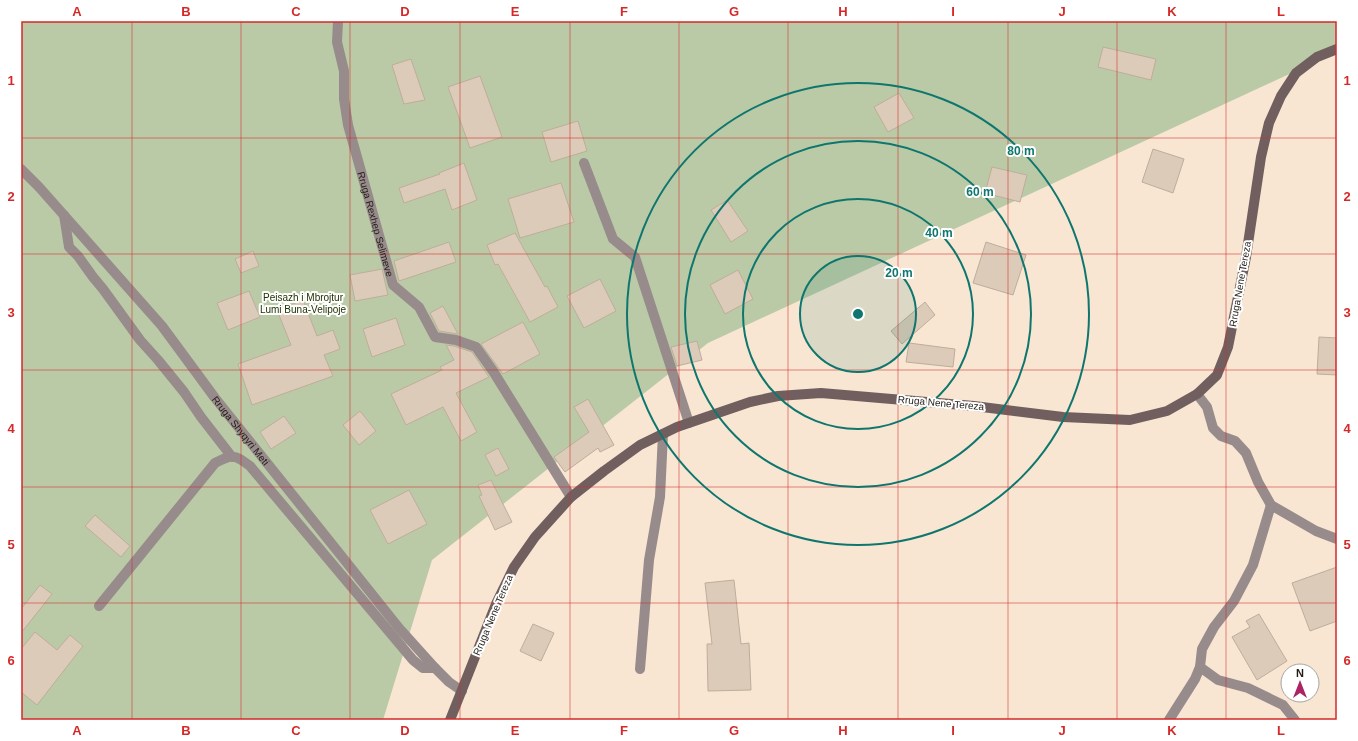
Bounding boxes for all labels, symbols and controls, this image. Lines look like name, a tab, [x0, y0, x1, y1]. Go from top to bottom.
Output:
text: A	[72, 4, 82, 19]
text: B	[181, 4, 191, 19]
text: C	[291, 4, 301, 19]
text: D	[400, 4, 410, 19]
text: E	[511, 4, 520, 19]
text: F	[620, 4, 628, 19]
text: G	[729, 4, 739, 19]
text: H	[838, 4, 848, 19]
text: I	[951, 4, 955, 19]
text: J	[1058, 4, 1066, 19]
text: K	[1167, 4, 1177, 19]
text: L	[1277, 4, 1285, 19]
text: 1	[7, 73, 15, 88]
text: 1	[1343, 73, 1351, 88]
text: 80 m	[1007, 144, 1035, 158]
street label: Rruga Rexhep Selimeve	[356, 170, 396, 278]
text: 60 m	[966, 185, 994, 199]
text: 2	[7, 189, 15, 204]
text: 2	[1343, 189, 1351, 204]
text: 40 m	[925, 226, 953, 240]
street label: Rruga Nene Tereza	[1227, 240, 1253, 328]
text: 20 m	[885, 266, 913, 280]
park label: Peisazh i Mbrojtur Lumi Buna-Velipoje	[260, 292, 347, 315]
text: 3	[7, 305, 15, 320]
text: 3	[1343, 305, 1351, 320]
centre of rings	[851, 307, 865, 321]
street label: Rruga Shyqyri Meti	[210, 394, 272, 467]
street label: Rruga Nene Tereza	[897, 394, 985, 412]
text: 4	[7, 421, 15, 436]
text: 4	[1343, 421, 1351, 436]
text: 5	[7, 537, 15, 552]
text: 5	[1343, 537, 1351, 552]
street label: Rruga Nene Tereza	[471, 573, 515, 657]
text: 6	[7, 653, 15, 668]
text: 6	[1343, 653, 1351, 668]
north arrow	[1280, 663, 1320, 703]
text: N	[1296, 667, 1304, 679]
text: A	[72, 723, 82, 738]
text: B	[181, 723, 191, 738]
text: C	[291, 723, 301, 738]
text: D	[400, 723, 410, 738]
text: E	[511, 723, 520, 738]
text: F	[620, 723, 628, 738]
text: G	[729, 723, 739, 738]
text: H	[838, 723, 848, 738]
text: I	[951, 723, 955, 738]
text: J	[1058, 723, 1066, 738]
text: K	[1167, 723, 1177, 738]
text: L	[1277, 723, 1285, 738]

